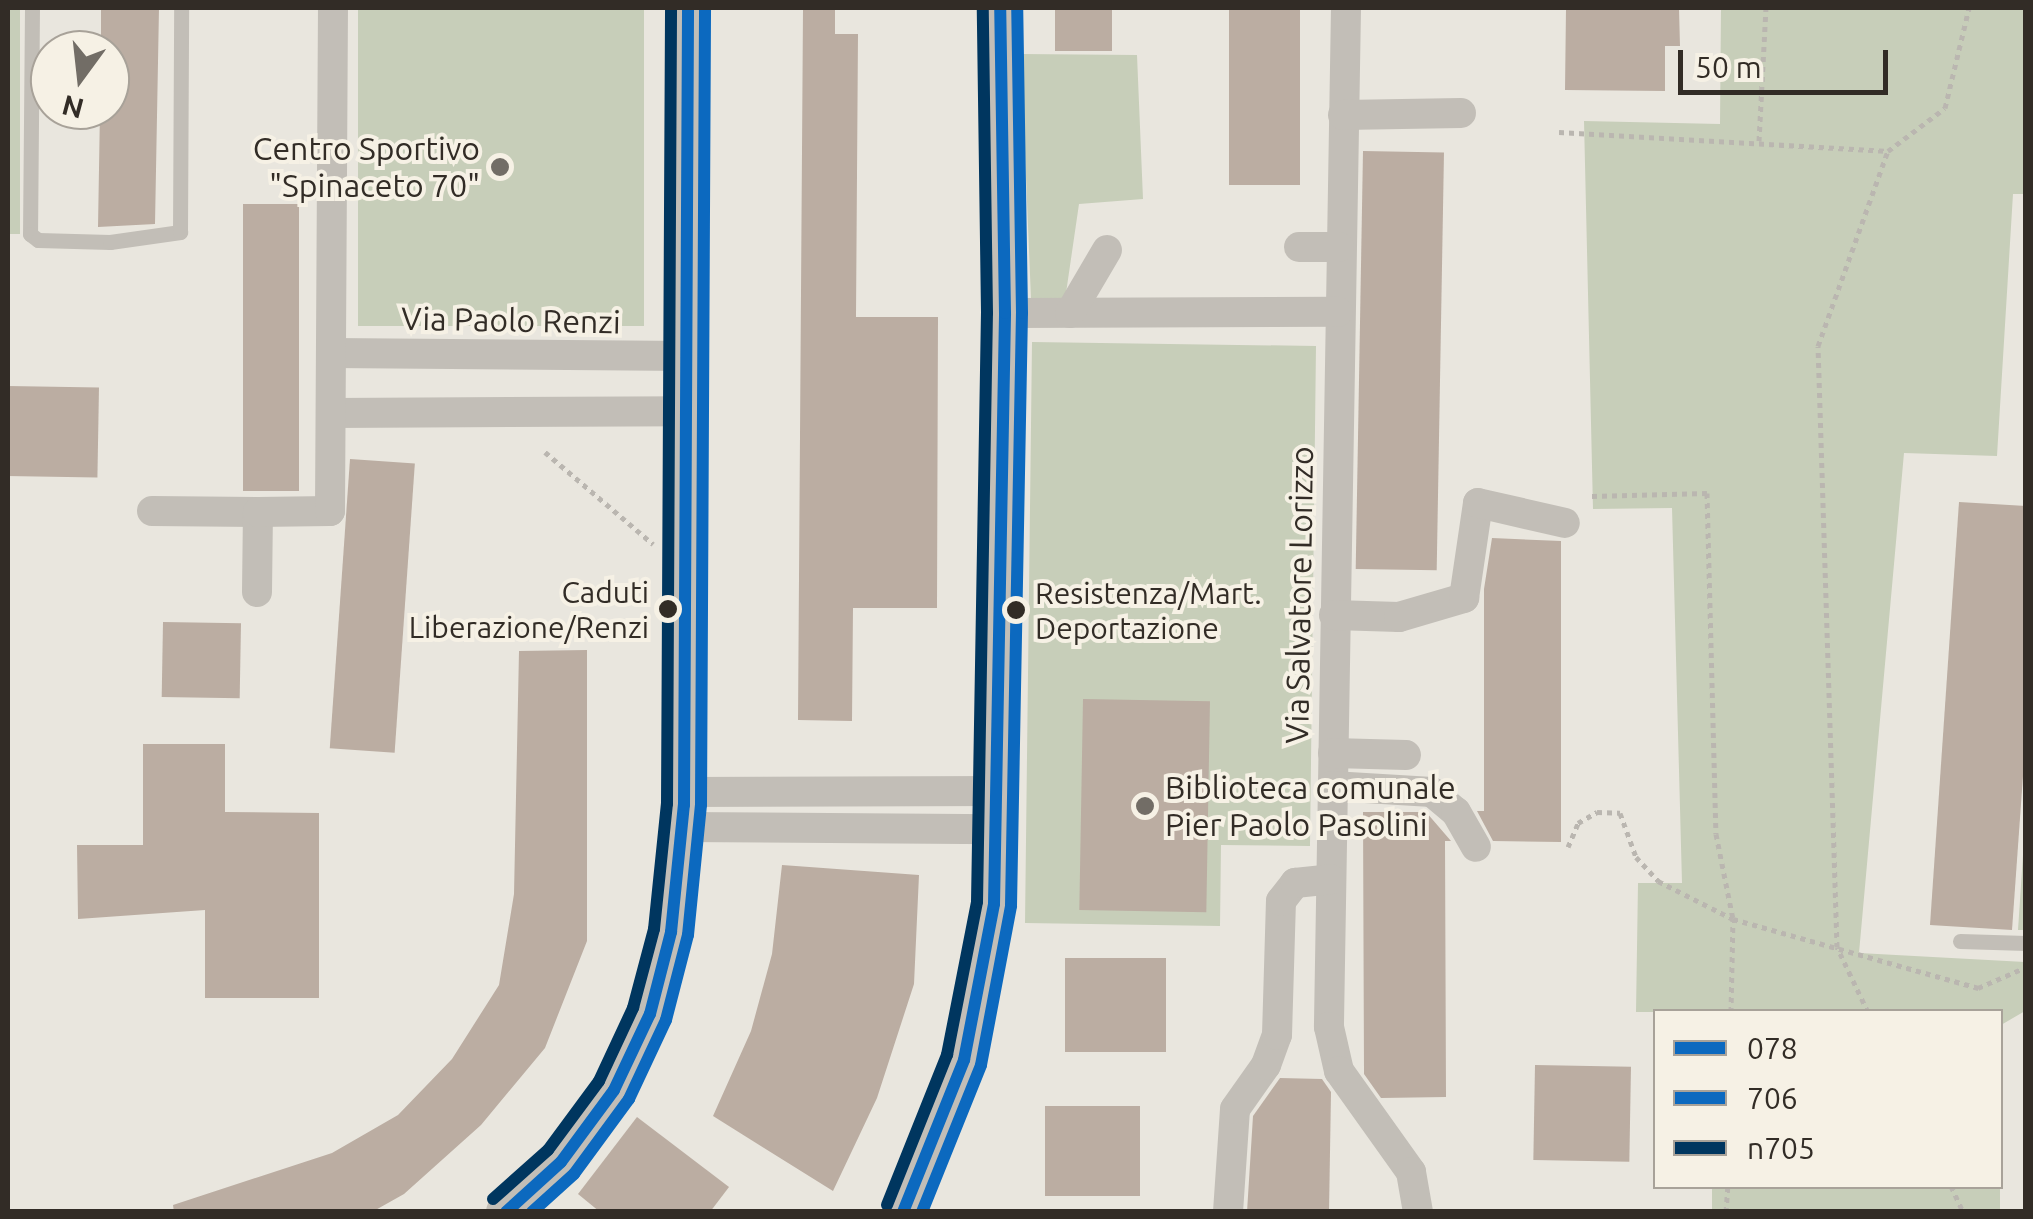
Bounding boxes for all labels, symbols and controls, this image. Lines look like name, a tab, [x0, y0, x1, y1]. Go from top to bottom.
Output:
north arrow	[30, 30, 130, 130]
scale bar	[1683, 30, 1893, 92]
text: 50 m	[1695, 50, 1762, 84]
text: N	[59, 90, 87, 125]
place label: Centro Sportivo "Spinaceto 70"	[253, 130, 480, 205]
marker: Centro Sportivo "Spinaceto 70"	[489, 156, 511, 178]
street label: Via Paolo Renzi	[401, 299, 621, 341]
street label: Via Salvatore Lorizzo	[1277, 446, 1321, 744]
place label: Caduti Liberazione/Renzi	[409, 574, 649, 644]
place label: Resistenza/Mart. Deportazione	[1035, 575, 1262, 646]
marker: Caduti Liberazione/Renzi	[658, 599, 678, 619]
marker: Resistenza/Mart. Deportazione	[1006, 600, 1026, 620]
place label: Biblioteca comunale Pier Paolo Pasolini	[1165, 769, 1456, 844]
marker: Biblioteca comunale Pier Paolo Pasolini	[1134, 795, 1156, 817]
legend	[1653, 1009, 2003, 1189]
text: 078	[1747, 1031, 1798, 1065]
text: 706	[1747, 1081, 1798, 1115]
text: n705	[1747, 1131, 1815, 1165]

